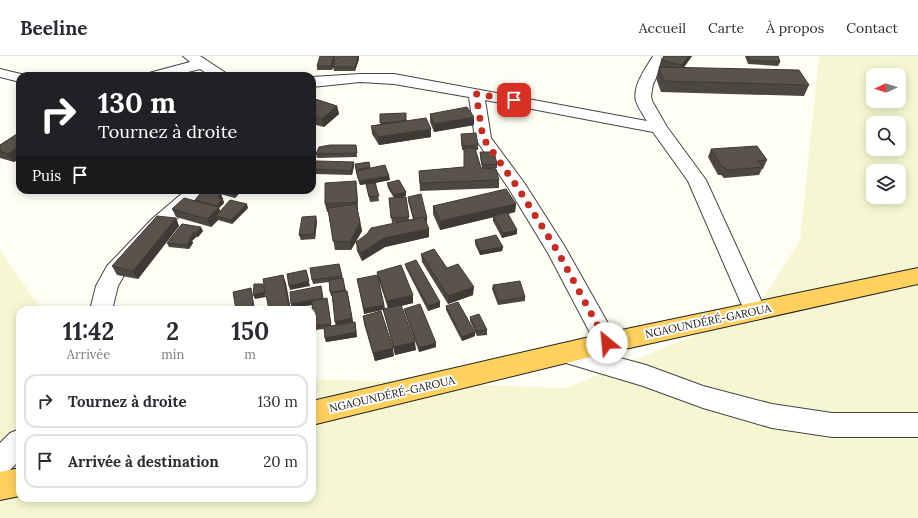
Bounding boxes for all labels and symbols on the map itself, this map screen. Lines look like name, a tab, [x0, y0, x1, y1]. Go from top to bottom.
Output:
north arrow	[866, 68, 906, 108]
pin	[497, 83, 531, 117]
street label: NGAOUNDÉRÉ-GAROUA	[644, 301, 773, 341]
position arrow	[586, 322, 628, 364]
street label: NGAOUNDÉRÉ-GAROUA	[328, 372, 457, 415]

